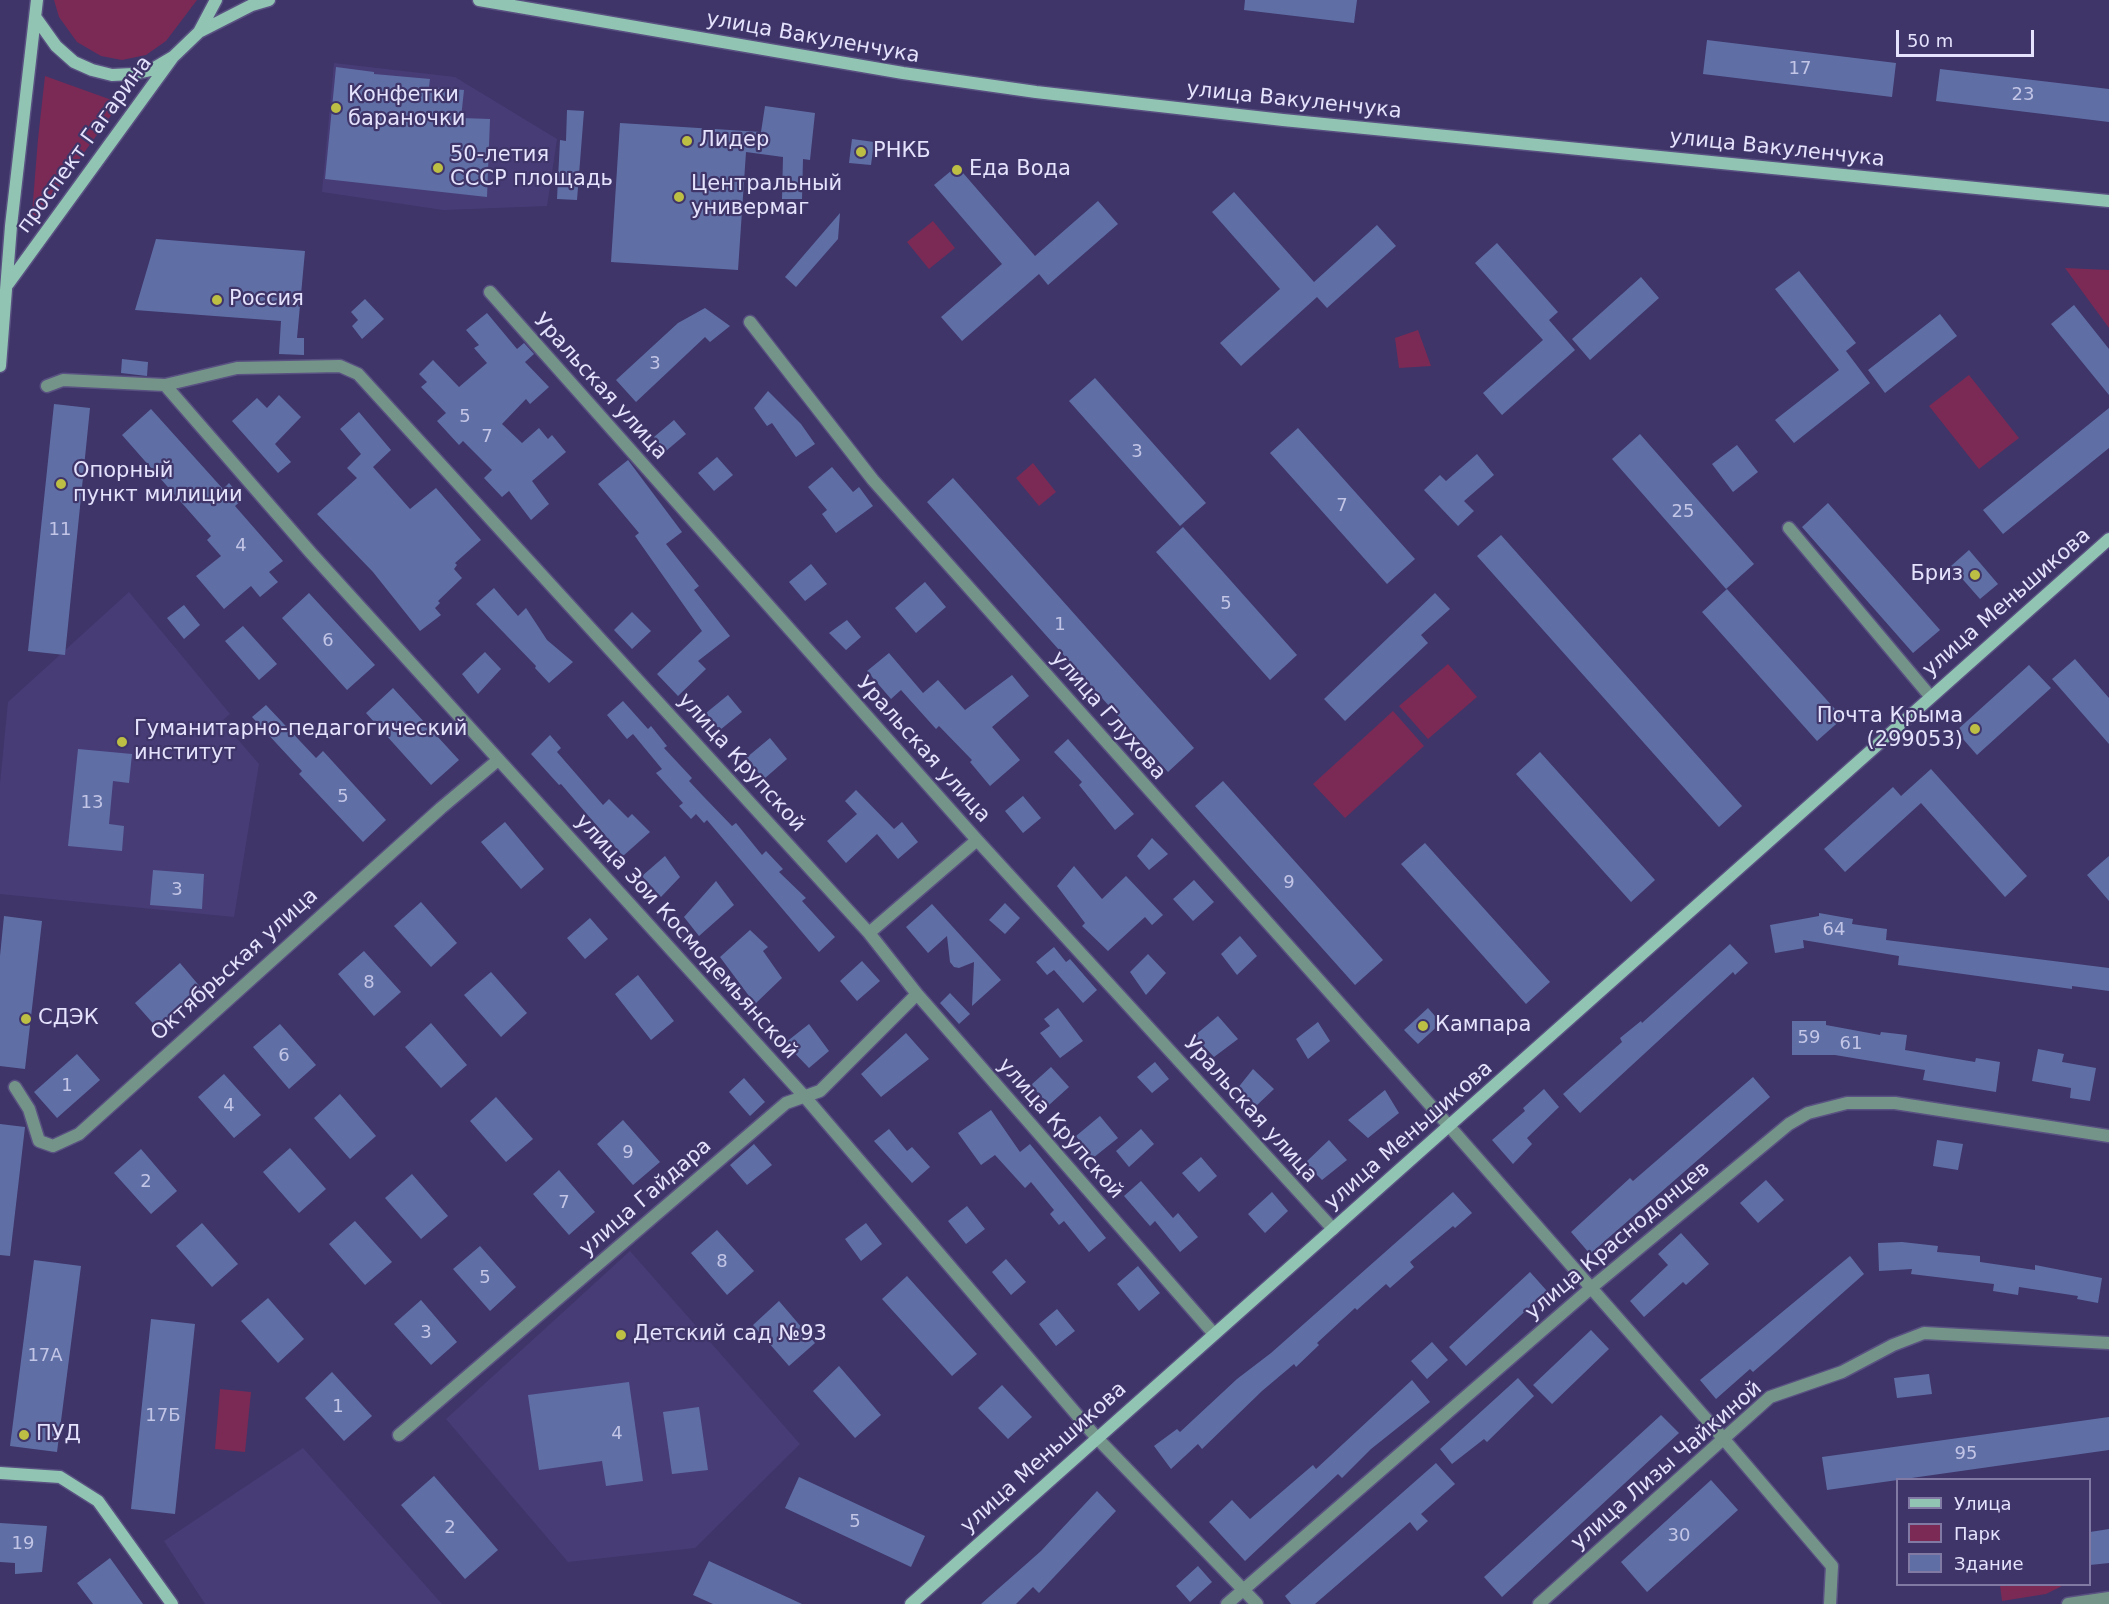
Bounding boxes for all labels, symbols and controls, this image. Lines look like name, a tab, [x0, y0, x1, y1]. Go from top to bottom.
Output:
street label: улица Вакуленчука	[704, 7, 922, 69]
scale bar	[1899, 18, 2037, 56]
text: 50 m	[1907, 30, 1953, 51]
street label: проспект Гагарина	[12, 51, 158, 239]
house number: 17	[1789, 58, 1811, 80]
street label: улица Вакуленчука	[1185, 77, 1403, 125]
place label: Конфетки бараночки	[348, 83, 465, 133]
house number: 23	[2012, 84, 2034, 106]
marker: Конфетки бараночки	[329, 101, 343, 115]
street label: улица Вакуленчука	[1668, 125, 1886, 173]
place label: Лидер	[699, 128, 769, 154]
marker: Лидер	[680, 134, 694, 148]
place label: РНКБ	[873, 139, 931, 165]
place label: 50-летия СССР площадь	[450, 143, 613, 193]
marker: РНКБ	[854, 145, 868, 159]
place label: Еда Вода	[969, 157, 1071, 183]
marker: 50-летия СССР площадь	[431, 161, 445, 175]
marker: Еда Вода	[950, 163, 964, 177]
place label: Центральный универмаг	[691, 172, 842, 222]
marker: Центральный универмаг	[672, 190, 686, 204]
place label: Россия	[229, 287, 304, 313]
marker: Россия	[210, 293, 224, 307]
street label: Уральская улица	[528, 309, 672, 465]
house number: 3	[649, 353, 661, 375]
house number: 5	[459, 406, 471, 428]
house number: 7	[481, 426, 493, 448]
house number: 3	[1131, 441, 1143, 463]
place label: Опорный пункт милиции	[73, 459, 243, 509]
marker: Опорный пункт милиции	[54, 477, 68, 491]
house number: 7	[1336, 495, 1348, 517]
house number: 25	[1672, 501, 1694, 523]
house number: 11	[49, 519, 71, 541]
street label: улица Меньшикова	[1918, 523, 2096, 683]
house number: 4	[235, 535, 247, 557]
place label: Бриз	[1910, 562, 1963, 588]
marker: Бриз	[1968, 568, 1982, 582]
house number: 5	[1220, 593, 1232, 615]
house number: 1	[1054, 614, 1066, 636]
house number: 6	[322, 630, 334, 652]
street label: улица Глухова	[1045, 646, 1171, 786]
street label: Уральская улица	[851, 672, 995, 828]
street label: улица Крупской	[672, 688, 810, 838]
place label: Почта Крыма (299053)	[1817, 704, 1963, 754]
place label: Гуманитарно-педагогический институт	[134, 717, 467, 767]
marker: Почта Крыма (299053)	[1968, 722, 1982, 736]
marker: Гуманитарно-педагогический институт	[115, 735, 129, 749]
house number: 5	[337, 786, 349, 808]
house number: 13	[81, 792, 103, 814]
street label: улица Зои Космодемьянской	[569, 809, 803, 1065]
house number: 9	[1283, 872, 1295, 894]
house number: 3	[171, 879, 183, 901]
street label: Октябрьская улица	[146, 883, 324, 1047]
house number: 64	[1823, 919, 1845, 941]
house number: 8	[363, 972, 375, 994]
place label: СДЭК	[38, 1006, 99, 1032]
marker: СДЭК	[19, 1012, 33, 1026]
place label: Кампара	[1435, 1013, 1531, 1039]
marker: Кампара	[1416, 1019, 1430, 1033]
house number: 59	[1798, 1027, 1820, 1049]
street label: Уральская улица	[1178, 1032, 1322, 1188]
house number: 61	[1840, 1033, 1862, 1055]
house number: 6	[278, 1045, 290, 1067]
street label: улица Крупской	[992, 1053, 1128, 1205]
street label: улица Меньшикова	[1320, 1056, 1498, 1216]
house number: 1	[61, 1075, 73, 1097]
house number: 4	[223, 1095, 235, 1117]
street label: улица Гайдара	[575, 1134, 717, 1262]
house number: 9	[622, 1142, 634, 1164]
street label: улица Краснодонцев	[1521, 1156, 1715, 1326]
house number: 2	[140, 1171, 152, 1193]
house number: 7	[558, 1192, 570, 1214]
house number: 8	[716, 1251, 728, 1273]
house number: 5	[479, 1267, 491, 1289]
house number: 3	[420, 1322, 432, 1344]
place label: Детский сад №93	[633, 1322, 827, 1348]
marker: Детский сад №93	[614, 1328, 628, 1342]
house number: 17А	[27, 1345, 63, 1367]
street label: улица Лизы Чайкиной	[1566, 1376, 1768, 1556]
street label: улица Меньшикова	[956, 1377, 1132, 1539]
house number: 1	[332, 1396, 344, 1418]
house number: 17Б	[145, 1405, 181, 1427]
place label: ПУД	[36, 1422, 81, 1448]
house number: 4	[611, 1423, 623, 1445]
marker: ПУД	[17, 1428, 31, 1442]
house number: 95	[1955, 1443, 1977, 1465]
legend	[1896, 1478, 2091, 1586]
text: Улица	[1954, 1493, 2011, 1514]
house number: 5	[849, 1511, 861, 1533]
house number: 2	[444, 1517, 456, 1539]
text: Парк	[1954, 1523, 2001, 1544]
house number: 30	[1668, 1525, 1690, 1547]
house number: 19	[12, 1533, 34, 1555]
text: Здание	[1954, 1553, 2024, 1574]

